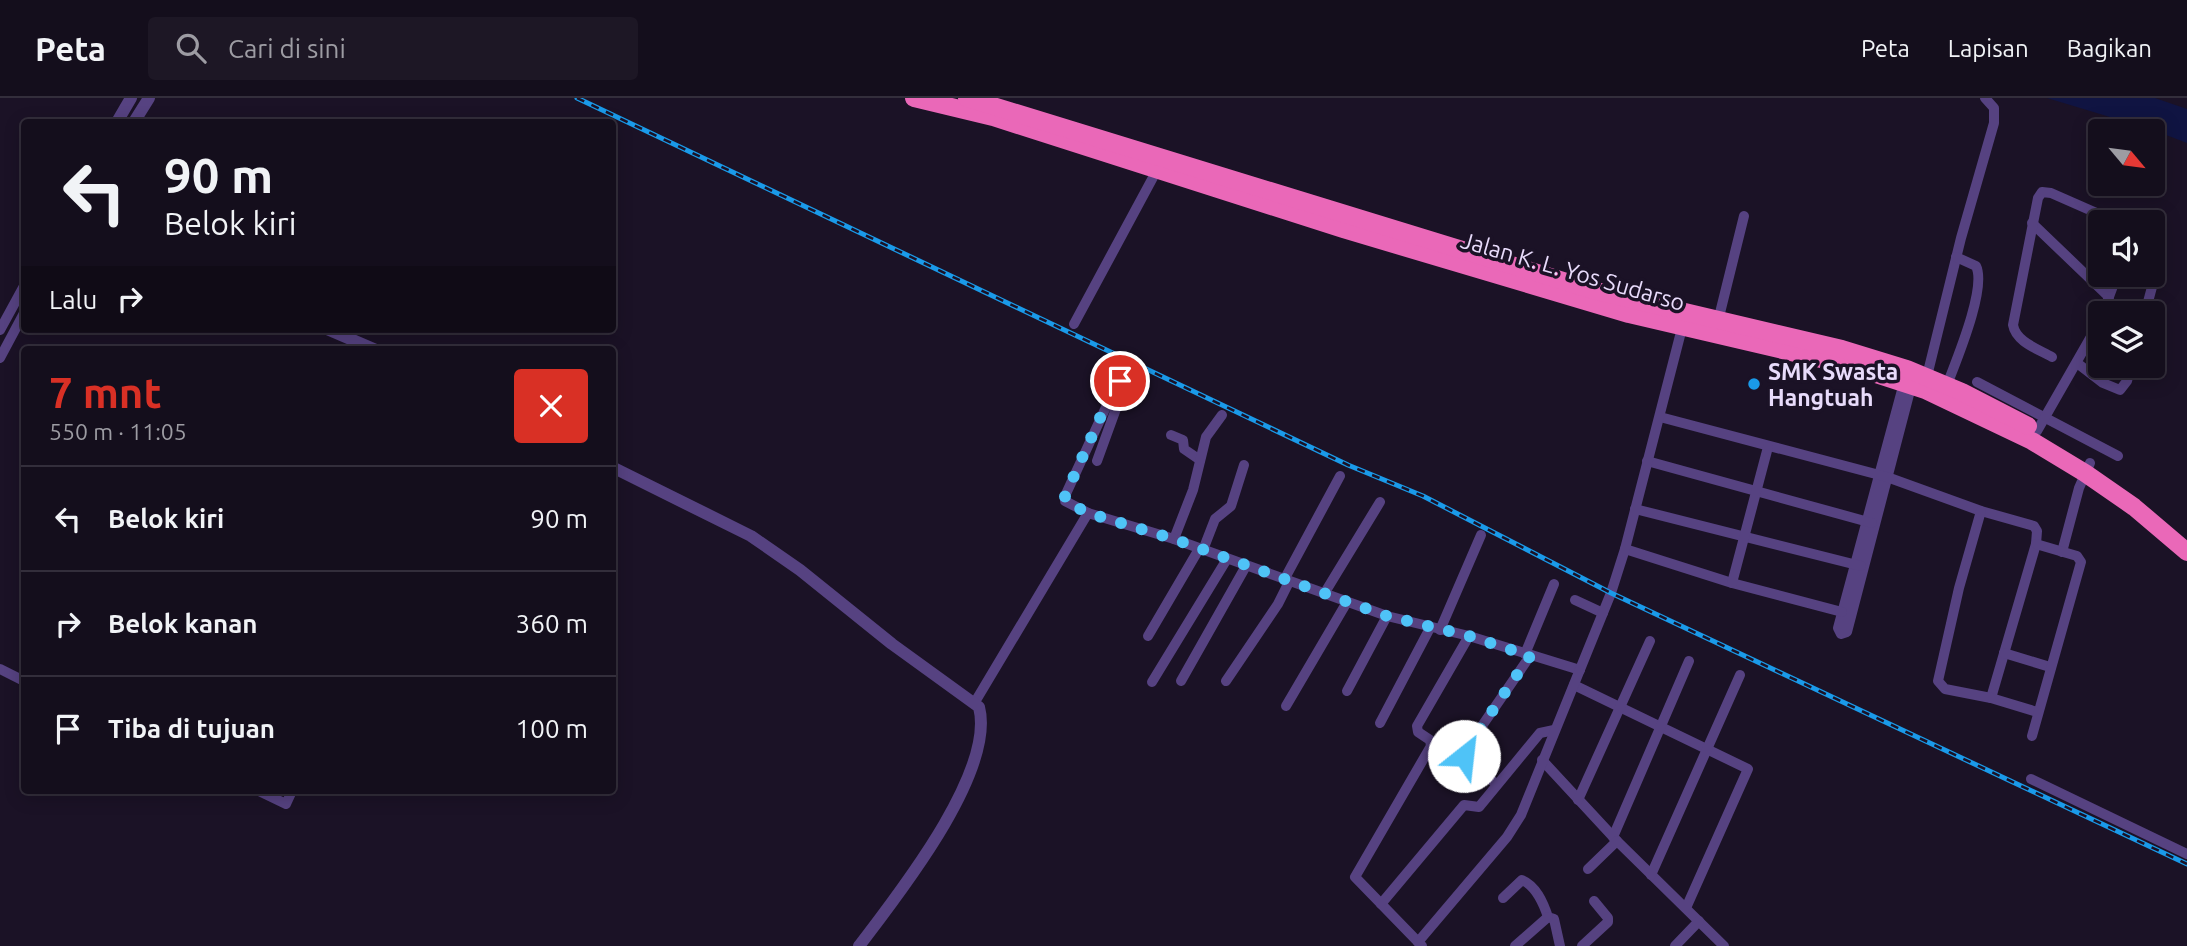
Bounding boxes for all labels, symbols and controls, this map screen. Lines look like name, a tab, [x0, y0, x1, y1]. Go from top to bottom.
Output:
search box	[148, 17, 638, 80]
icon: search	[172, 29, 210, 67]
text: Peta	[35, 30, 106, 67]
text: Cari di sini	[228, 34, 346, 63]
text: Peta	[1861, 35, 1910, 62]
text: Lapisan	[1948, 35, 2029, 62]
text: Bagikan	[2067, 35, 2152, 62]
north arrow	[2088, 119, 2165, 196]
map controls	[2088, 119, 2165, 378]
icon: left	[49, 147, 140, 238]
text: 90 m	[164, 147, 273, 202]
text: Belok kiri	[164, 205, 296, 241]
button: sound	[2088, 210, 2165, 287]
street label: Jalan K. L. Yos Sudarso	[1458, 227, 1688, 315]
icon: right	[111, 280, 149, 318]
text: Lalu	[49, 285, 97, 314]
button: layers	[2088, 301, 2165, 378]
pin	[1090, 351, 1150, 411]
place label: SMK Swasta Hangtuah	[1768, 359, 1898, 410]
icon: arrive	[1101, 362, 1139, 400]
text: 7 mnt	[49, 369, 162, 416]
button: close	[514, 369, 588, 443]
marker: SMK Swasta Hangtuah	[1746, 376, 1762, 392]
text: 550 m · 11:05	[49, 419, 187, 444]
icon: left	[49, 500, 87, 538]
text: Belok kiri	[108, 504, 224, 533]
text: 90 m	[530, 504, 588, 533]
icon: right	[49, 605, 87, 643]
text: Belok kanan	[108, 609, 258, 638]
text: 360 m	[516, 609, 588, 638]
icon: arrive	[49, 710, 87, 748]
text: Tiba di tujuan	[108, 714, 275, 743]
text: 100 m	[516, 714, 588, 743]
position arrow	[1427, 719, 1501, 793]

